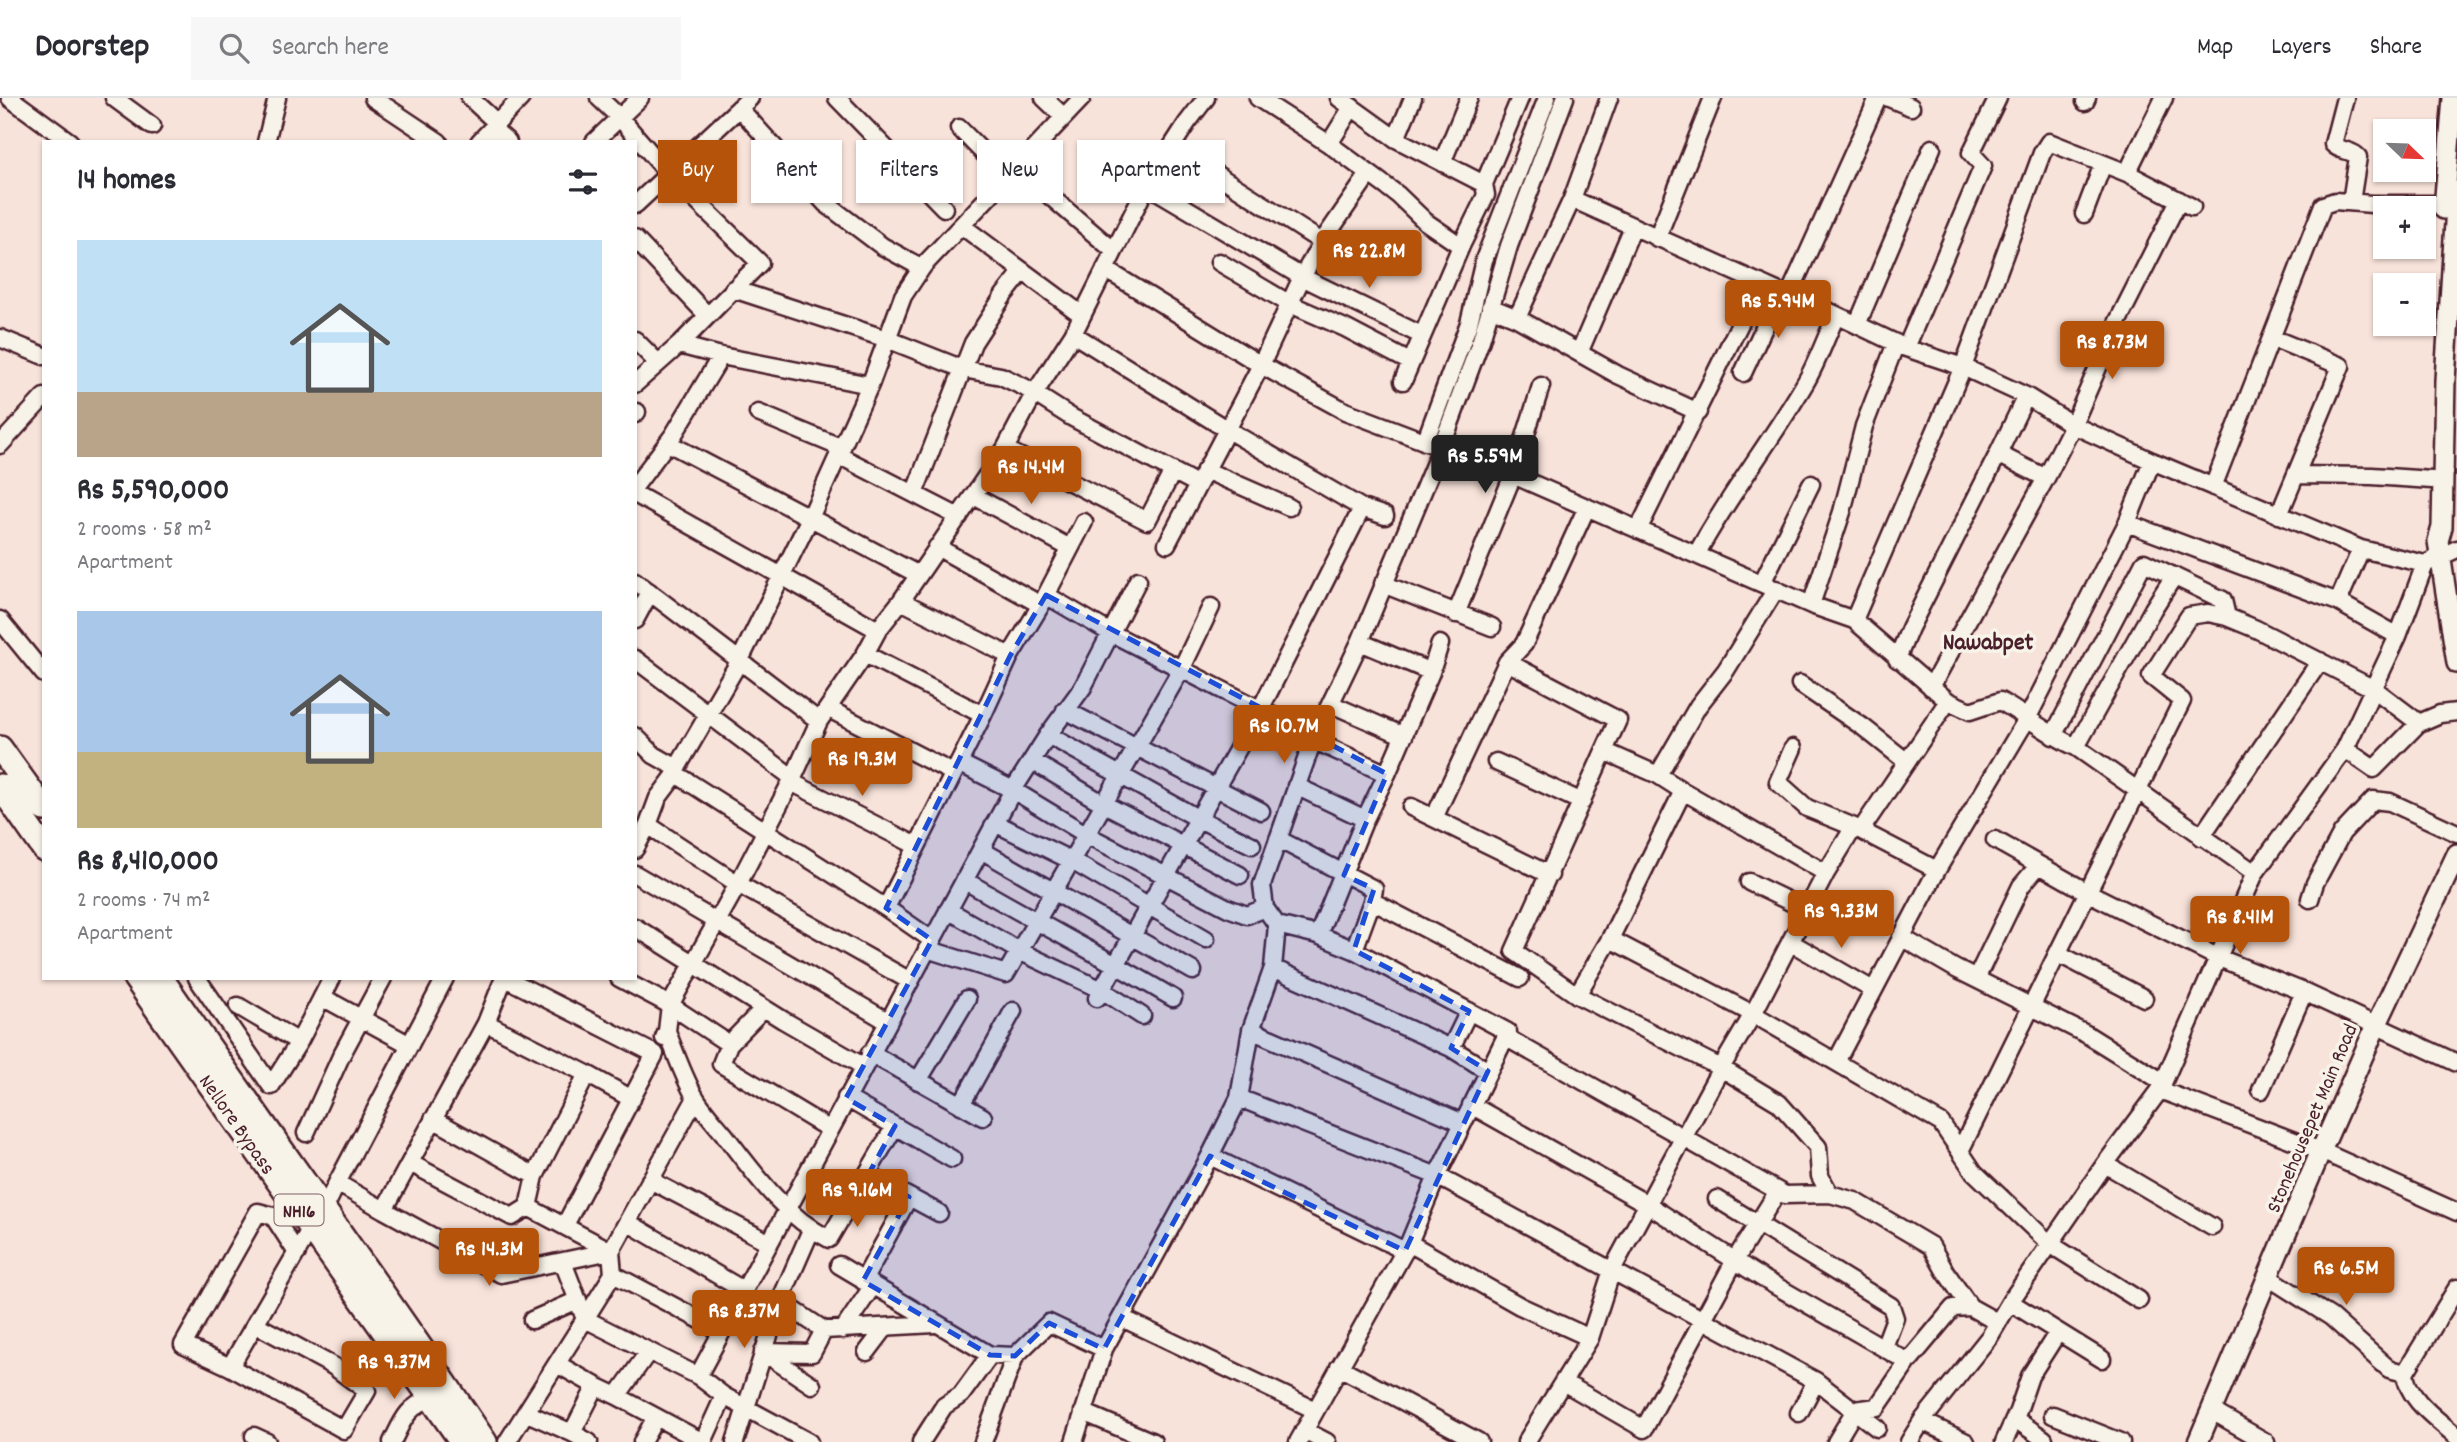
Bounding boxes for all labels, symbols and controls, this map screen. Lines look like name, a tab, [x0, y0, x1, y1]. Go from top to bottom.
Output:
search box	[191, 17, 681, 80]
text: Doorstep	[35, 25, 149, 72]
icon: search	[215, 29, 253, 67]
text: Search here	[271, 30, 389, 67]
text: Map	[2197, 31, 2233, 65]
text: Layers	[2271, 31, 2332, 65]
text: Share	[2370, 31, 2422, 65]
north arrow	[2373, 119, 2436, 182]
map controls	[2373, 119, 2436, 336]
chip: Buy	[658, 140, 737, 203]
chip: Rent	[751, 140, 842, 203]
chip: Filters	[856, 140, 963, 203]
chip: New	[977, 140, 1063, 203]
chip: Apartment	[1077, 140, 1225, 203]
text: 14 homes	[77, 161, 176, 204]
icon: filters	[564, 163, 602, 201]
button: +	[2373, 196, 2436, 259]
pin: Rs 22.8M	[1297, 230, 1441, 290]
text: Rs 22.8M	[1333, 236, 1405, 269]
button: −	[2373, 273, 2436, 336]
pin: Rs 5.94M	[1706, 280, 1850, 340]
icon: home	[277, 285, 403, 411]
text: Rs 5.94M	[1741, 286, 1815, 319]
pin: Rs 8.73M	[2040, 322, 2184, 381]
text: Rs 8.73M	[2076, 327, 2148, 360]
pin: Rs 5.59M	[1413, 436, 1557, 495]
text: Rs 5.59M	[1447, 441, 1523, 474]
pin: Rs 14.4M	[959, 446, 1103, 506]
text: Rs 14.4M	[997, 452, 1065, 485]
text: Rs 5,590,000	[77, 471, 229, 514]
text: 2 rooms · 58 m²	[77, 514, 212, 547]
text: Apartment	[77, 547, 173, 580]
district label: Nawabpet	[1943, 627, 2033, 661]
icon: home	[277, 656, 403, 782]
pin: Rs 10.7M	[1212, 706, 1356, 765]
text: Rs 10.7M	[1249, 711, 1319, 744]
pin: Rs 19.3M	[790, 738, 934, 798]
text: Rs 19.3M	[827, 744, 897, 777]
text: Rs 8,410,000	[77, 842, 219, 885]
text: 2 rooms · 74 m²	[77, 885, 210, 918]
pin: Rs 9.33M	[1769, 890, 1913, 950]
text: Rs 9.33M	[1804, 896, 1878, 929]
pin: Rs 8.41M	[2168, 896, 2312, 956]
text: Rs 8.41M	[2206, 902, 2274, 935]
text: Apartment	[77, 918, 173, 951]
street label: Stonehousepet Main Road	[2260, 1020, 2367, 1218]
street label: Nellore Bypass	[190, 1069, 281, 1182]
pin: Rs 9.16M	[785, 1170, 929, 1229]
text: Rs 9.16M	[822, 1175, 892, 1208]
road number: NH16	[274, 1194, 324, 1226]
pin: Rs 14.3M	[417, 1228, 561, 1288]
text: Rs 14.3M	[455, 1234, 523, 1267]
pin: Rs 6.5M	[2281, 1248, 2411, 1307]
text: Rs 6.5M	[2313, 1253, 2379, 1286]
pin: Rs 8.37M	[672, 1290, 816, 1350]
text: Rs 8.37M	[708, 1296, 780, 1329]
pin: Rs 9.37M	[322, 1342, 466, 1401]
text: Rs 9.37M	[357, 1347, 431, 1380]

